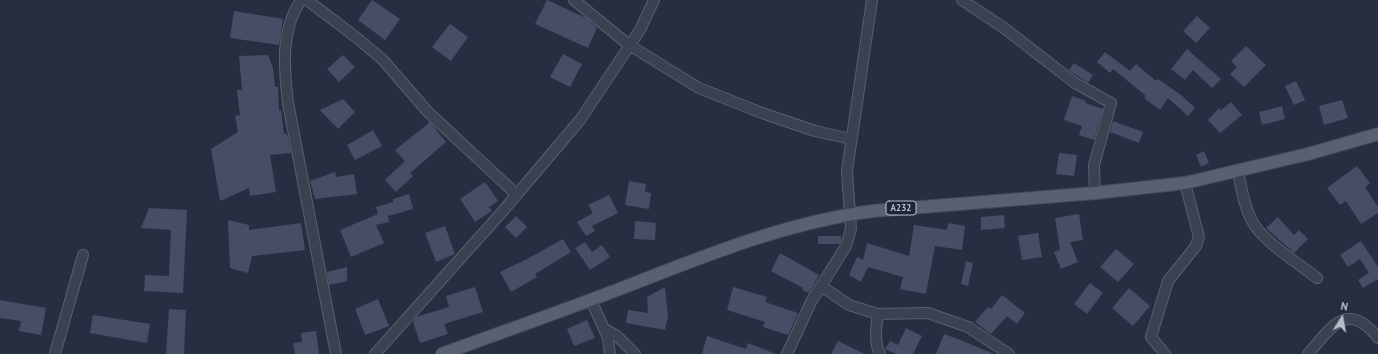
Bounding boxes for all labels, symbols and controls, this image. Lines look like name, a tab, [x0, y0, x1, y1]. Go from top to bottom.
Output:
road number: A232	[886, 201, 916, 215]
north arrow	[1322, 298, 1362, 338]
text: N	[1339, 299, 1349, 314]

